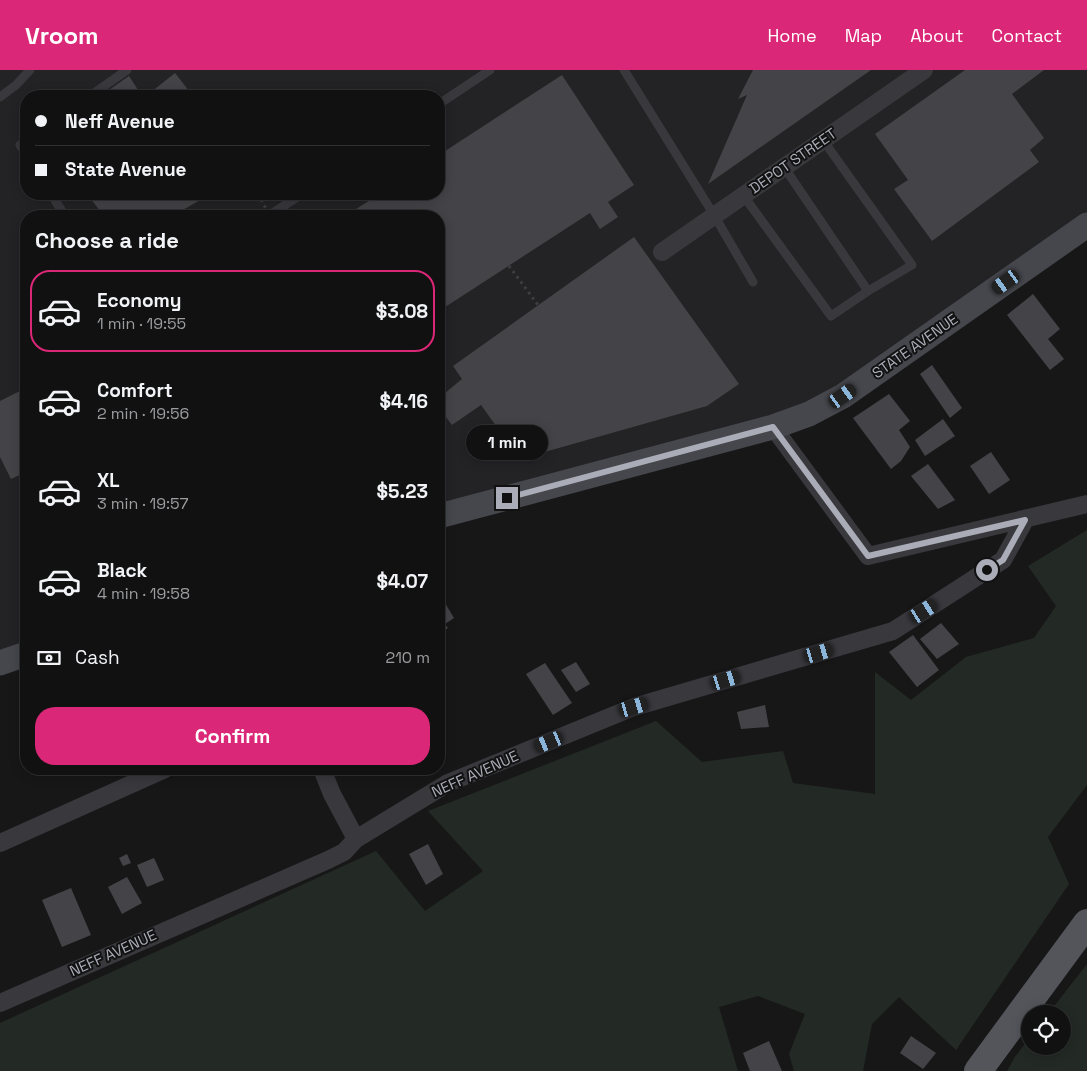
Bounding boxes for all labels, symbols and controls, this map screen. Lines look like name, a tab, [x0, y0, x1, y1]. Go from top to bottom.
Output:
text: Vroom	[25, 20, 99, 51]
text: Home	[768, 24, 817, 47]
text: Map	[845, 24, 882, 47]
text: About	[910, 24, 964, 47]
text: Contact	[992, 24, 1062, 47]
text: Neff Avenue	[65, 109, 175, 134]
street label: DEPOT STREET	[745, 123, 840, 198]
text: State Avenue	[65, 157, 187, 182]
text: Choose a ride	[35, 226, 179, 254]
car	[989, 267, 1022, 297]
text: Economy	[97, 288, 181, 313]
icon: car	[37, 289, 82, 334]
text: $3.08	[376, 299, 428, 324]
street label: STATE AVENUE	[868, 309, 961, 382]
text: 1 min · 19:55	[97, 313, 186, 334]
text: Comfort	[97, 378, 173, 403]
icon: car	[37, 379, 82, 424]
car	[826, 381, 859, 411]
text: $4.16	[379, 389, 428, 414]
text: 2 min · 19:56	[97, 403, 189, 424]
callout: 1 min	[466, 426, 548, 460]
text: 1 min	[487, 432, 527, 453]
text: XL	[97, 468, 120, 493]
icon: car	[37, 469, 82, 514]
text: $5.23	[377, 479, 428, 504]
route end	[496, 487, 518, 509]
text: 3 min · 19:57	[97, 493, 188, 514]
text: Black	[97, 558, 147, 583]
icon: car	[37, 559, 82, 604]
route start	[976, 559, 998, 581]
text: $4.07	[377, 569, 428, 594]
text: 4 min · 19:58	[97, 583, 190, 604]
car	[907, 597, 940, 625]
car	[802, 642, 835, 664]
icon: cash	[35, 644, 63, 672]
text: Cash	[75, 645, 120, 670]
text: 210 m	[386, 647, 430, 668]
car	[709, 668, 742, 692]
car	[617, 696, 650, 718]
button: Confirm	[35, 707, 430, 765]
car	[532, 729, 565, 755]
street label: NEFF AVENUE	[428, 746, 521, 801]
street label: NEFF AVENUE	[66, 925, 159, 980]
map controls	[1021, 1005, 1071, 1055]
button: locate	[1021, 1005, 1071, 1055]

